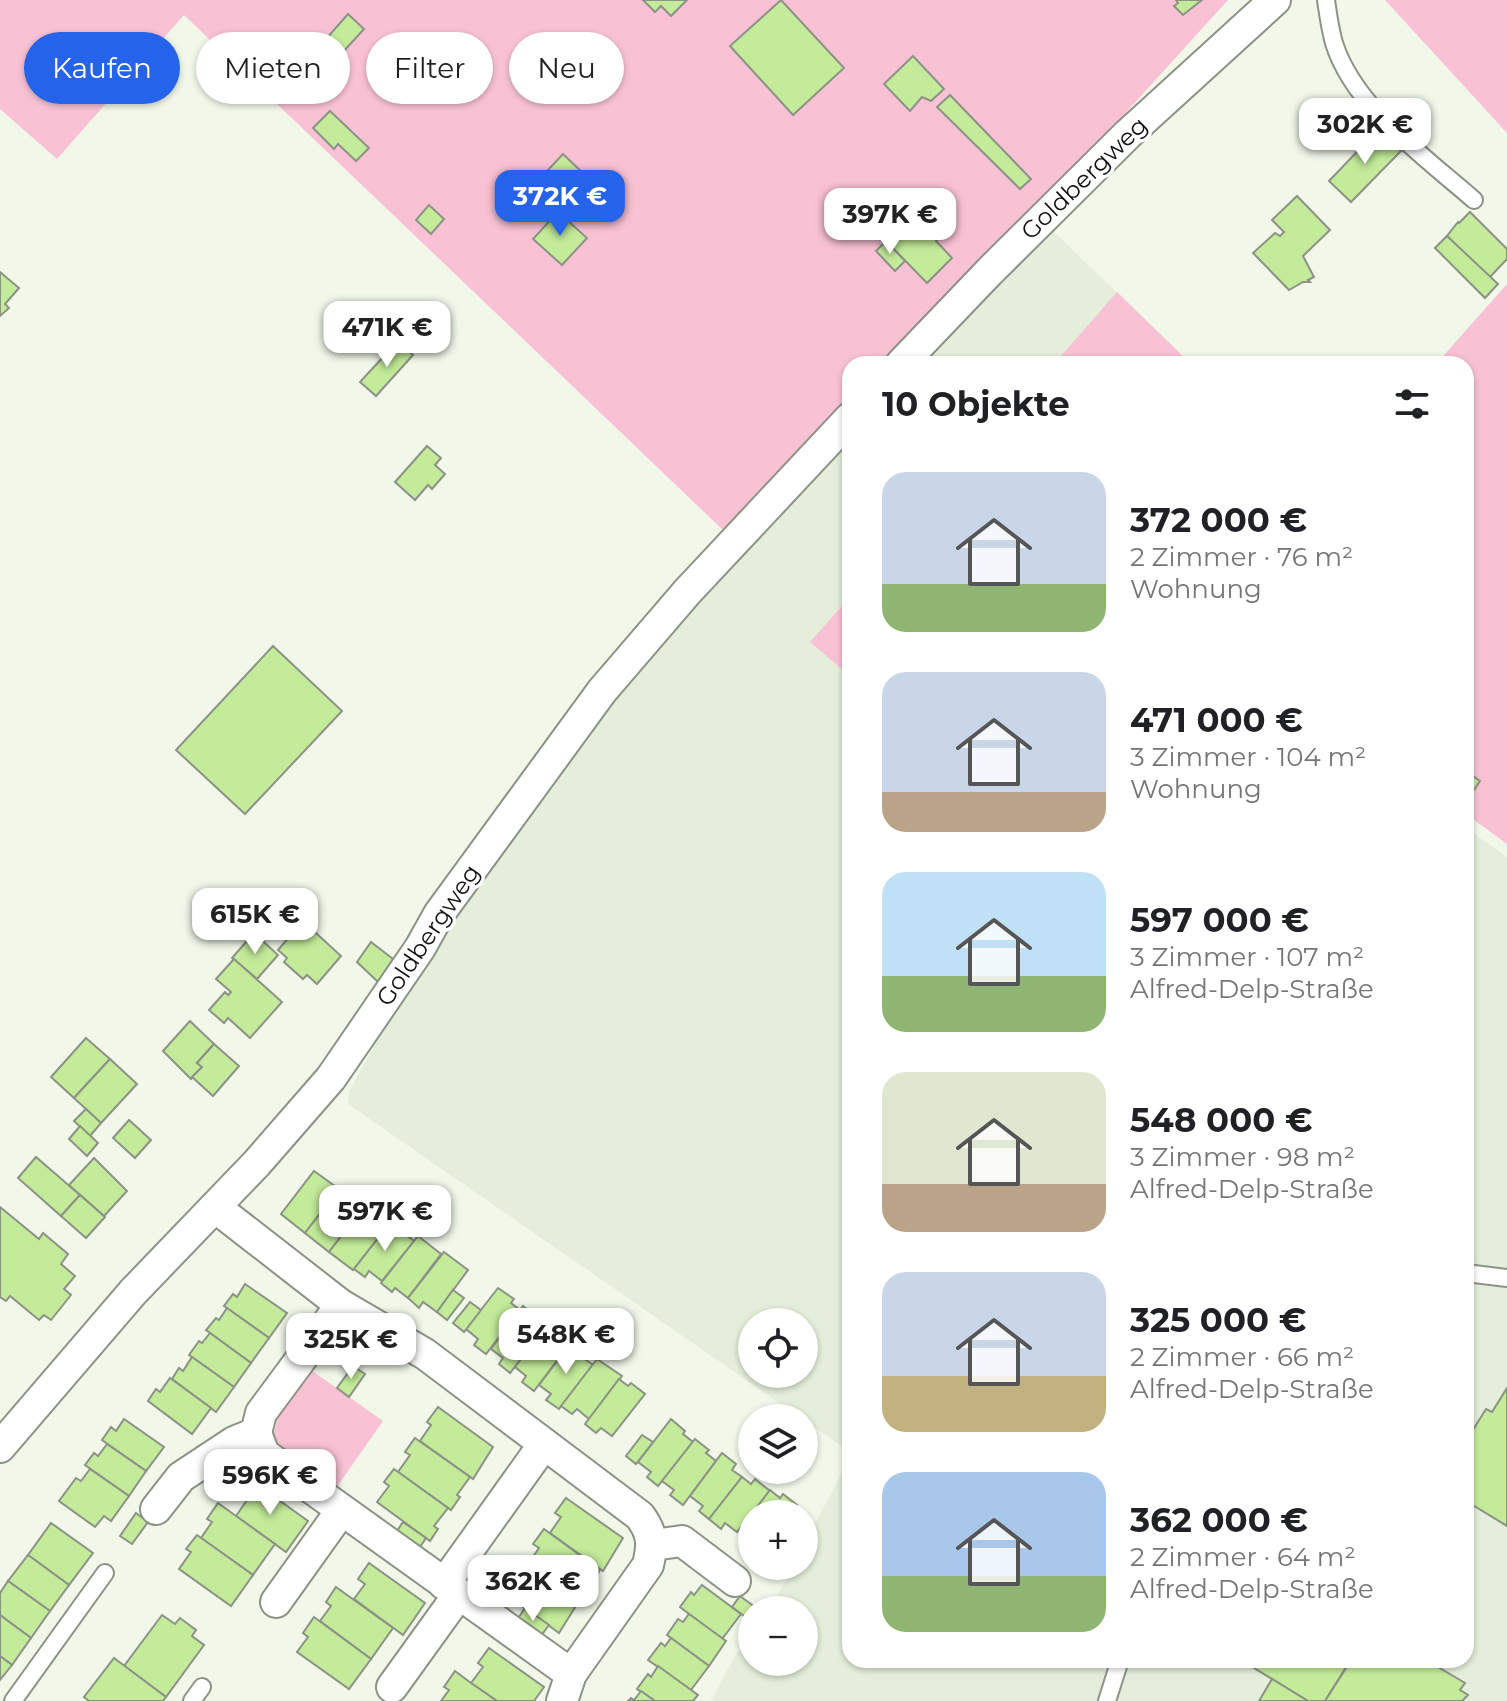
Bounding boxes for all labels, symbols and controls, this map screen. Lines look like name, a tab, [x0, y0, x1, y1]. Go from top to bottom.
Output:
chip: Kaufen	[24, 32, 180, 104]
chip: Mieten	[196, 32, 350, 104]
chip: Filter	[366, 32, 493, 104]
chip: Neu	[509, 32, 624, 104]
pin: 302K €	[1300, 98, 1430, 166]
text: 302K €	[1317, 108, 1413, 140]
street label: Goldbergweg	[1015, 110, 1153, 246]
pin: 372K €	[495, 170, 625, 238]
text: 372K €	[513, 180, 607, 212]
pin: 397K €	[825, 188, 955, 256]
text: 397K €	[842, 198, 938, 230]
pin: 471K €	[322, 301, 452, 369]
text: 471K €	[341, 311, 433, 343]
icon: filters	[1390, 382, 1434, 426]
text: 10 Objekte	[882, 383, 1070, 425]
text: 372 000 €	[1130, 499, 1307, 541]
icon: home	[946, 504, 1042, 600]
text: 2 Zimmer · 76 m²	[1130, 541, 1353, 573]
text: Wohnung	[1130, 573, 1262, 605]
text: 471 000 €	[1130, 699, 1303, 741]
icon: home	[946, 704, 1042, 800]
text: 3 Zimmer · 104 m²	[1130, 741, 1366, 773]
text: Wohnung	[1130, 773, 1262, 805]
street label: Goldbergweg	[370, 859, 486, 1011]
pin: 615K €	[190, 888, 320, 956]
text: 615K €	[210, 898, 300, 930]
text: 597 000 €	[1130, 899, 1309, 941]
icon: home	[946, 904, 1042, 1000]
text: 3 Zimmer · 107 m²	[1130, 941, 1364, 973]
text: Alfred-Delp-Straße	[1130, 973, 1374, 1005]
text: 548 000 €	[1130, 1099, 1313, 1141]
icon: home	[946, 1104, 1042, 1200]
text: 3 Zimmer · 98 m²	[1130, 1141, 1355, 1173]
text: Alfred-Delp-Straße	[1130, 1173, 1374, 1205]
pin: 597K €	[320, 1185, 450, 1253]
text: 597K €	[337, 1195, 433, 1227]
text: 325 000 €	[1130, 1299, 1306, 1341]
icon: home	[946, 1304, 1042, 1400]
pin: 548K €	[501, 1308, 631, 1376]
map controls	[738, 1308, 818, 1676]
button: locate	[738, 1308, 818, 1388]
pin: 325K €	[286, 1313, 416, 1381]
text: 548K €	[517, 1318, 615, 1350]
text: 325K €	[304, 1323, 398, 1355]
text: 2 Zimmer · 66 m²	[1130, 1341, 1354, 1373]
text: Alfred-Delp-Straße	[1130, 1373, 1374, 1405]
button: layers	[738, 1404, 818, 1484]
pin: 596K €	[205, 1449, 335, 1517]
text: 596K €	[222, 1459, 318, 1491]
text: 362 000 €	[1130, 1499, 1308, 1541]
button: +	[738, 1500, 818, 1580]
icon: home	[946, 1504, 1042, 1600]
text: 2 Zimmer · 64 m²	[1130, 1541, 1356, 1573]
pin: 362K €	[468, 1555, 598, 1623]
text: 362K €	[486, 1565, 580, 1597]
text: Alfred-Delp-Straße	[1130, 1573, 1374, 1605]
button: −	[738, 1596, 818, 1676]

